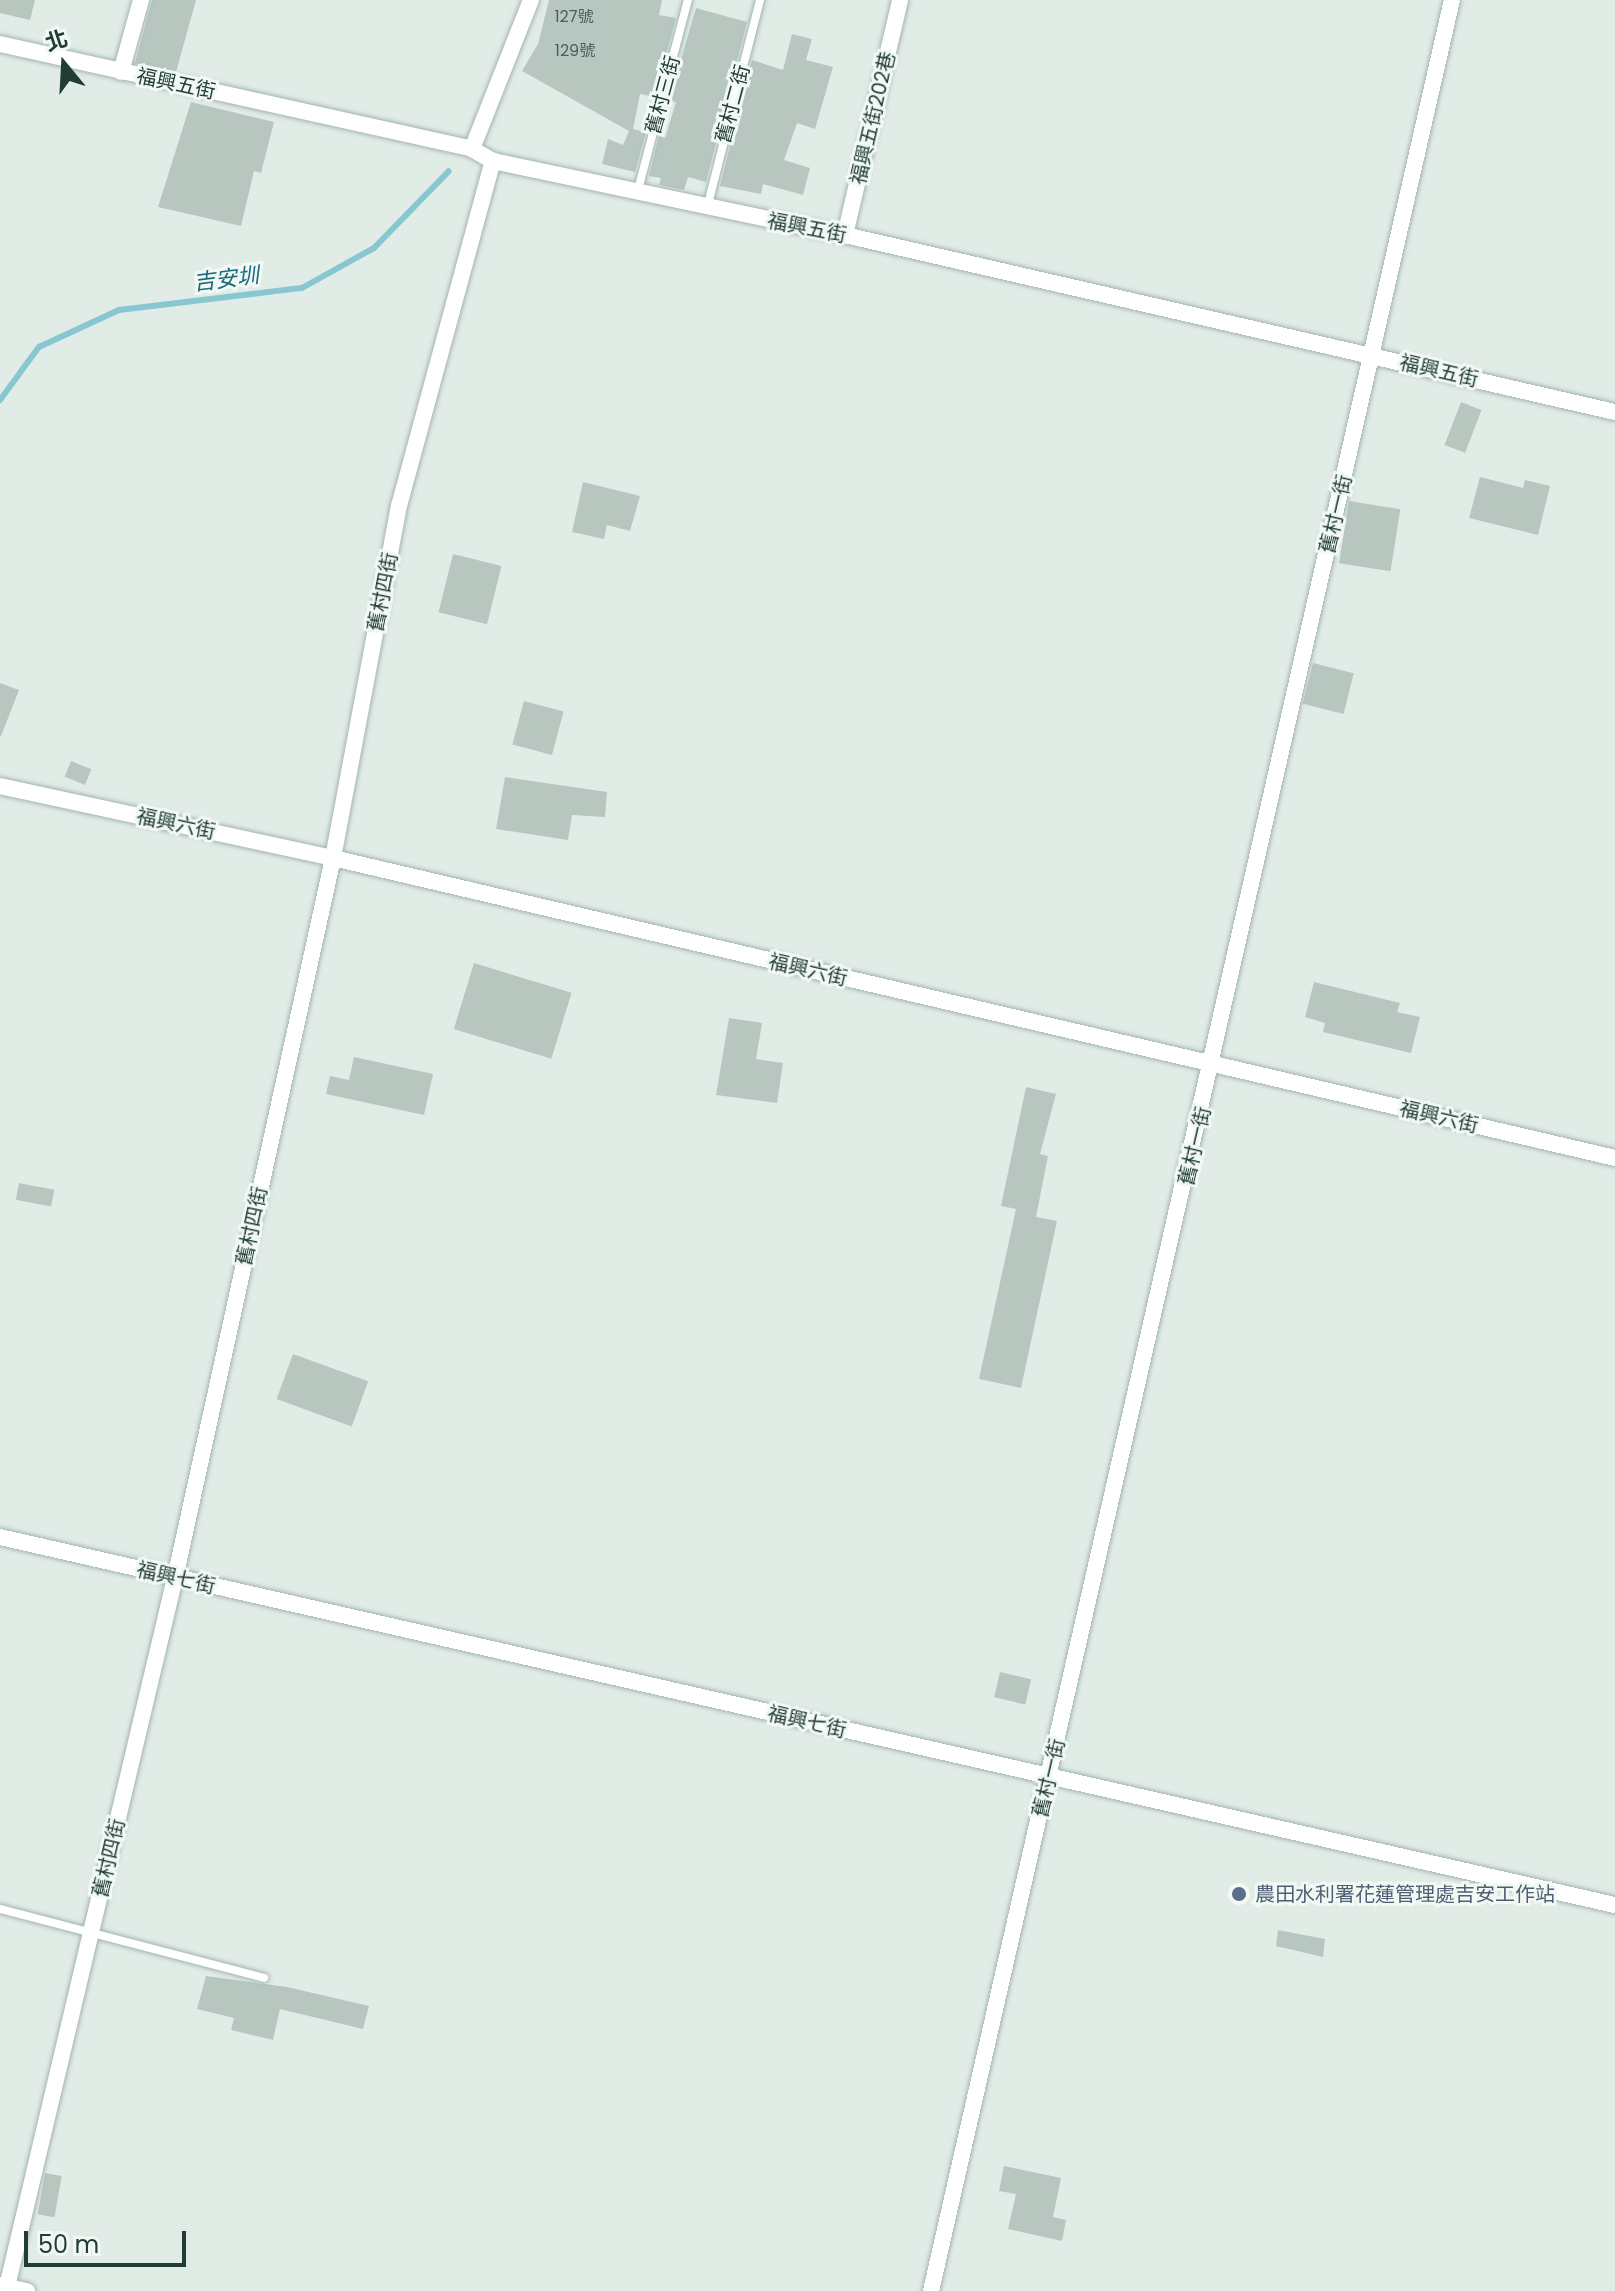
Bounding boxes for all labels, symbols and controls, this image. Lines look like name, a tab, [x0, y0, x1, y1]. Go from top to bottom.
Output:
house number: 127號	[554, 7, 594, 27]
text: 北	[41, 23, 72, 59]
north arrow	[24, 24, 104, 104]
house number: 129號	[555, 41, 595, 61]
street label: 福興五街202巷	[846, 49, 900, 187]
street label: 舊村三街	[641, 53, 685, 137]
street label: 舊村二街	[711, 62, 755, 146]
street label: 福興五街	[134, 64, 218, 104]
street label: 福興五街	[765, 209, 849, 247]
water label: 吉安圳	[192, 262, 260, 296]
street label: 福興五街	[1397, 350, 1481, 392]
street label: 舊村一街	[1315, 472, 1357, 556]
street label: 舊村四街	[364, 550, 402, 634]
street label: 福興六街	[134, 804, 218, 844]
street label: 福興六街	[766, 949, 850, 991]
street label: 福興六街	[1397, 1096, 1481, 1138]
street label: 舊村一街	[1174, 1104, 1216, 1188]
street label: 舊村四街	[232, 1184, 272, 1268]
street label: 福興七街	[134, 1557, 218, 1599]
street label: 福興七街	[765, 1701, 849, 1743]
street label: 舊村一街	[1028, 1736, 1070, 1820]
street label: 舊村四街	[88, 1816, 130, 1900]
place label: 農田水利署花蓮管理處吉安工作站	[1255, 1882, 1555, 1906]
marker: 農田水利署花蓮管理處吉安工作站	[1230, 1885, 1248, 1903]
scale bar	[28, 2215, 190, 2265]
text: 50 m	[38, 2228, 99, 2261]

